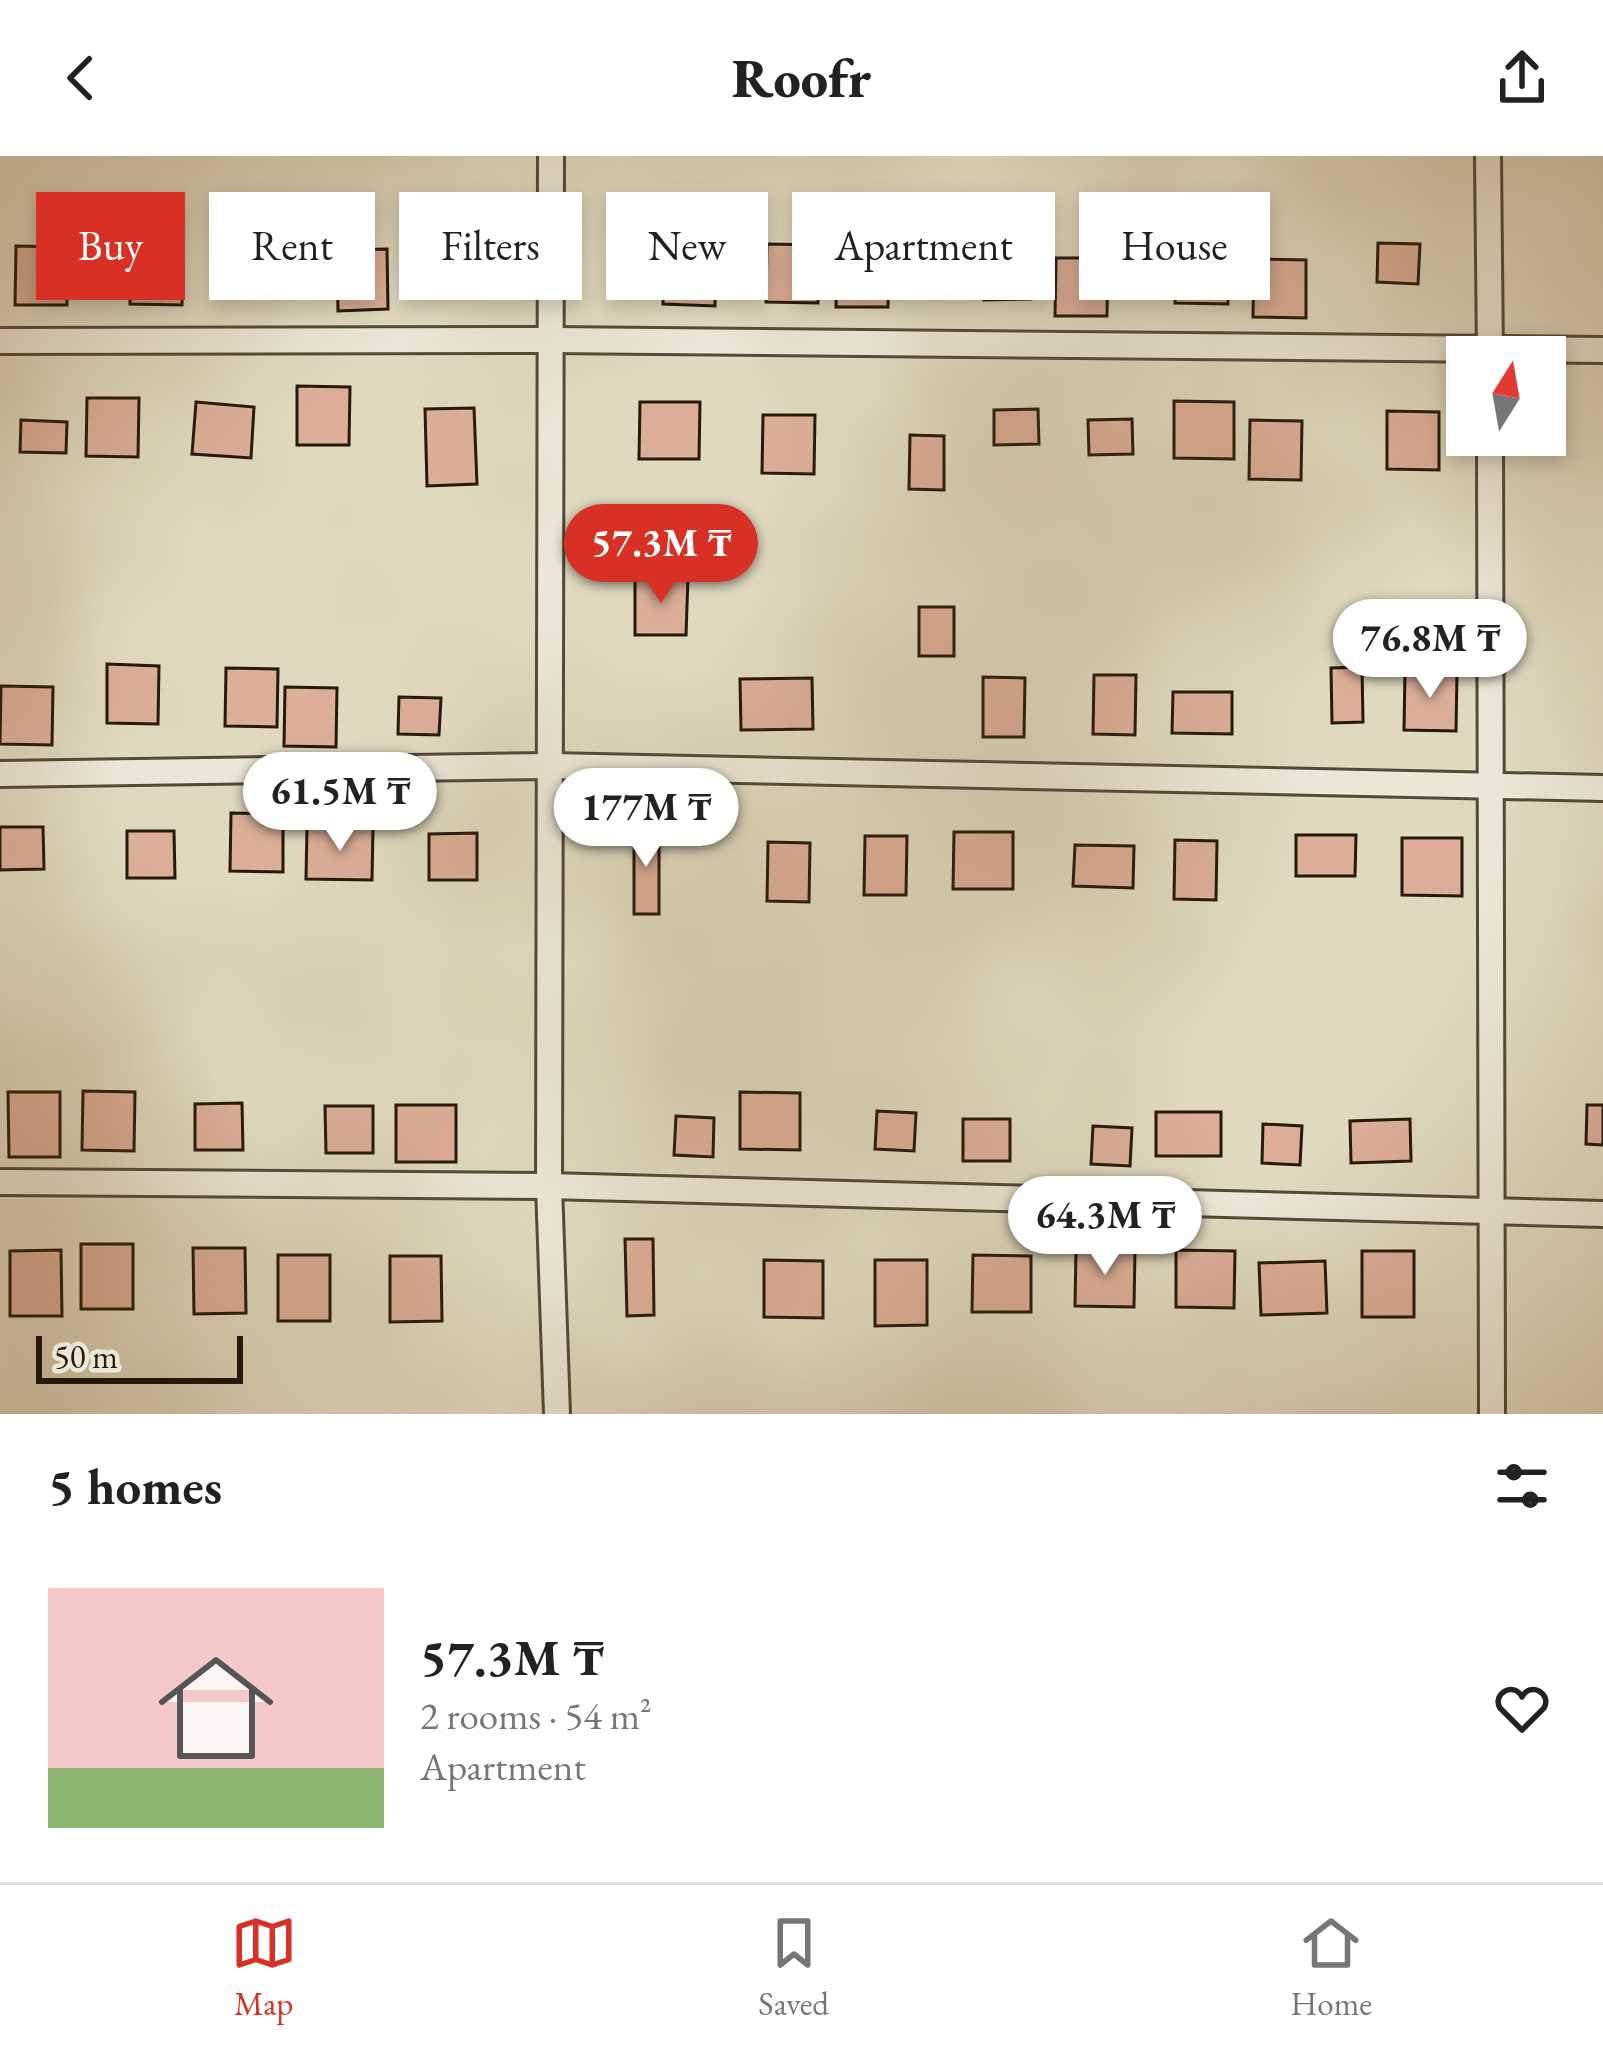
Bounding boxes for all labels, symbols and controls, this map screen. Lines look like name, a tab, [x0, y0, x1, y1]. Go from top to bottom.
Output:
text: Roofr	[732, 43, 871, 113]
icon: back	[48, 45, 114, 111]
icon: share	[1489, 45, 1555, 111]
chip: Buy	[36, 192, 185, 300]
chip: Rent	[209, 192, 375, 300]
chip: Filters	[399, 192, 582, 300]
chip: New	[606, 192, 768, 300]
chip: Apartment	[792, 192, 1055, 300]
chip: House	[1079, 192, 1270, 300]
north arrow	[1446, 336, 1566, 456]
map controls	[1446, 336, 1566, 456]
pin: 57.3M ₸	[550, 504, 772, 606]
text: 57.3M ₸	[591, 517, 731, 568]
pin: 76.8M ₸	[1319, 599, 1541, 701]
text: 76.8M ₸	[1360, 612, 1500, 663]
pin: 61.5M ₸	[229, 752, 451, 854]
text: 61.5M ₸	[270, 765, 410, 816]
pin: 177M ₸	[548, 768, 744, 870]
text: 177M ₸	[581, 781, 711, 832]
pin: 64.3M ₸	[994, 1176, 1216, 1278]
text: 64.3M ₸	[1035, 1189, 1175, 1240]
scale bar	[36, 1330, 243, 1383]
text: 50 m	[54, 1335, 118, 1378]
text: 5 homes	[48, 1453, 222, 1519]
icon: filters	[1489, 1453, 1555, 1519]
text: 57.3M ₸	[420, 1624, 603, 1690]
icon: home	[144, 1636, 288, 1780]
icon: heart	[1489, 1675, 1555, 1741]
text: 2 rooms · 54 m²	[420, 1690, 652, 1741]
text: Apartment	[420, 1741, 586, 1792]
tab: Map	[231, 1910, 297, 2025]
tab: Saved	[758, 1910, 829, 2025]
tab: Home	[1291, 1910, 1372, 2025]

